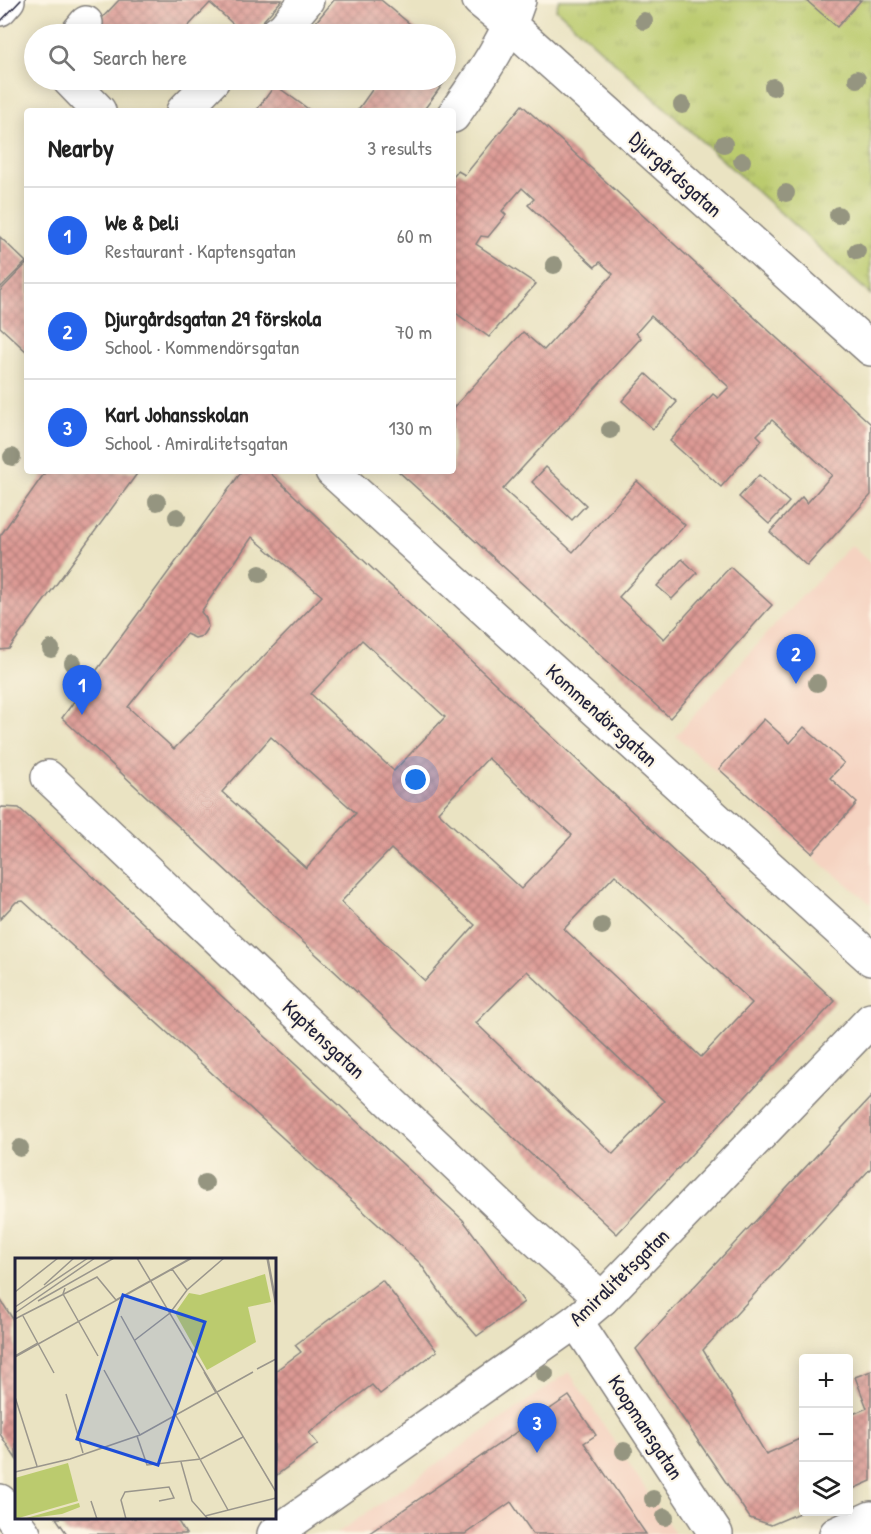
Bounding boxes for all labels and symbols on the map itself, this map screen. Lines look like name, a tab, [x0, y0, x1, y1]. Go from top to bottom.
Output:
street label: Djurgårdsgatan	[623, 124, 729, 224]
pin: 2	[776, 634, 816, 684]
street label: Kommendörsgatan	[540, 657, 664, 773]
pin: 1	[62, 666, 101, 715]
your location	[401, 765, 430, 794]
street label: Kaptensgatan	[276, 993, 372, 1085]
street label: Amiralitetsgatan	[562, 1222, 676, 1332]
inset map	[15, 1258, 276, 1519]
street label: Koopmansgatan	[601, 1369, 691, 1485]
pin: 3	[518, 1404, 556, 1453]

